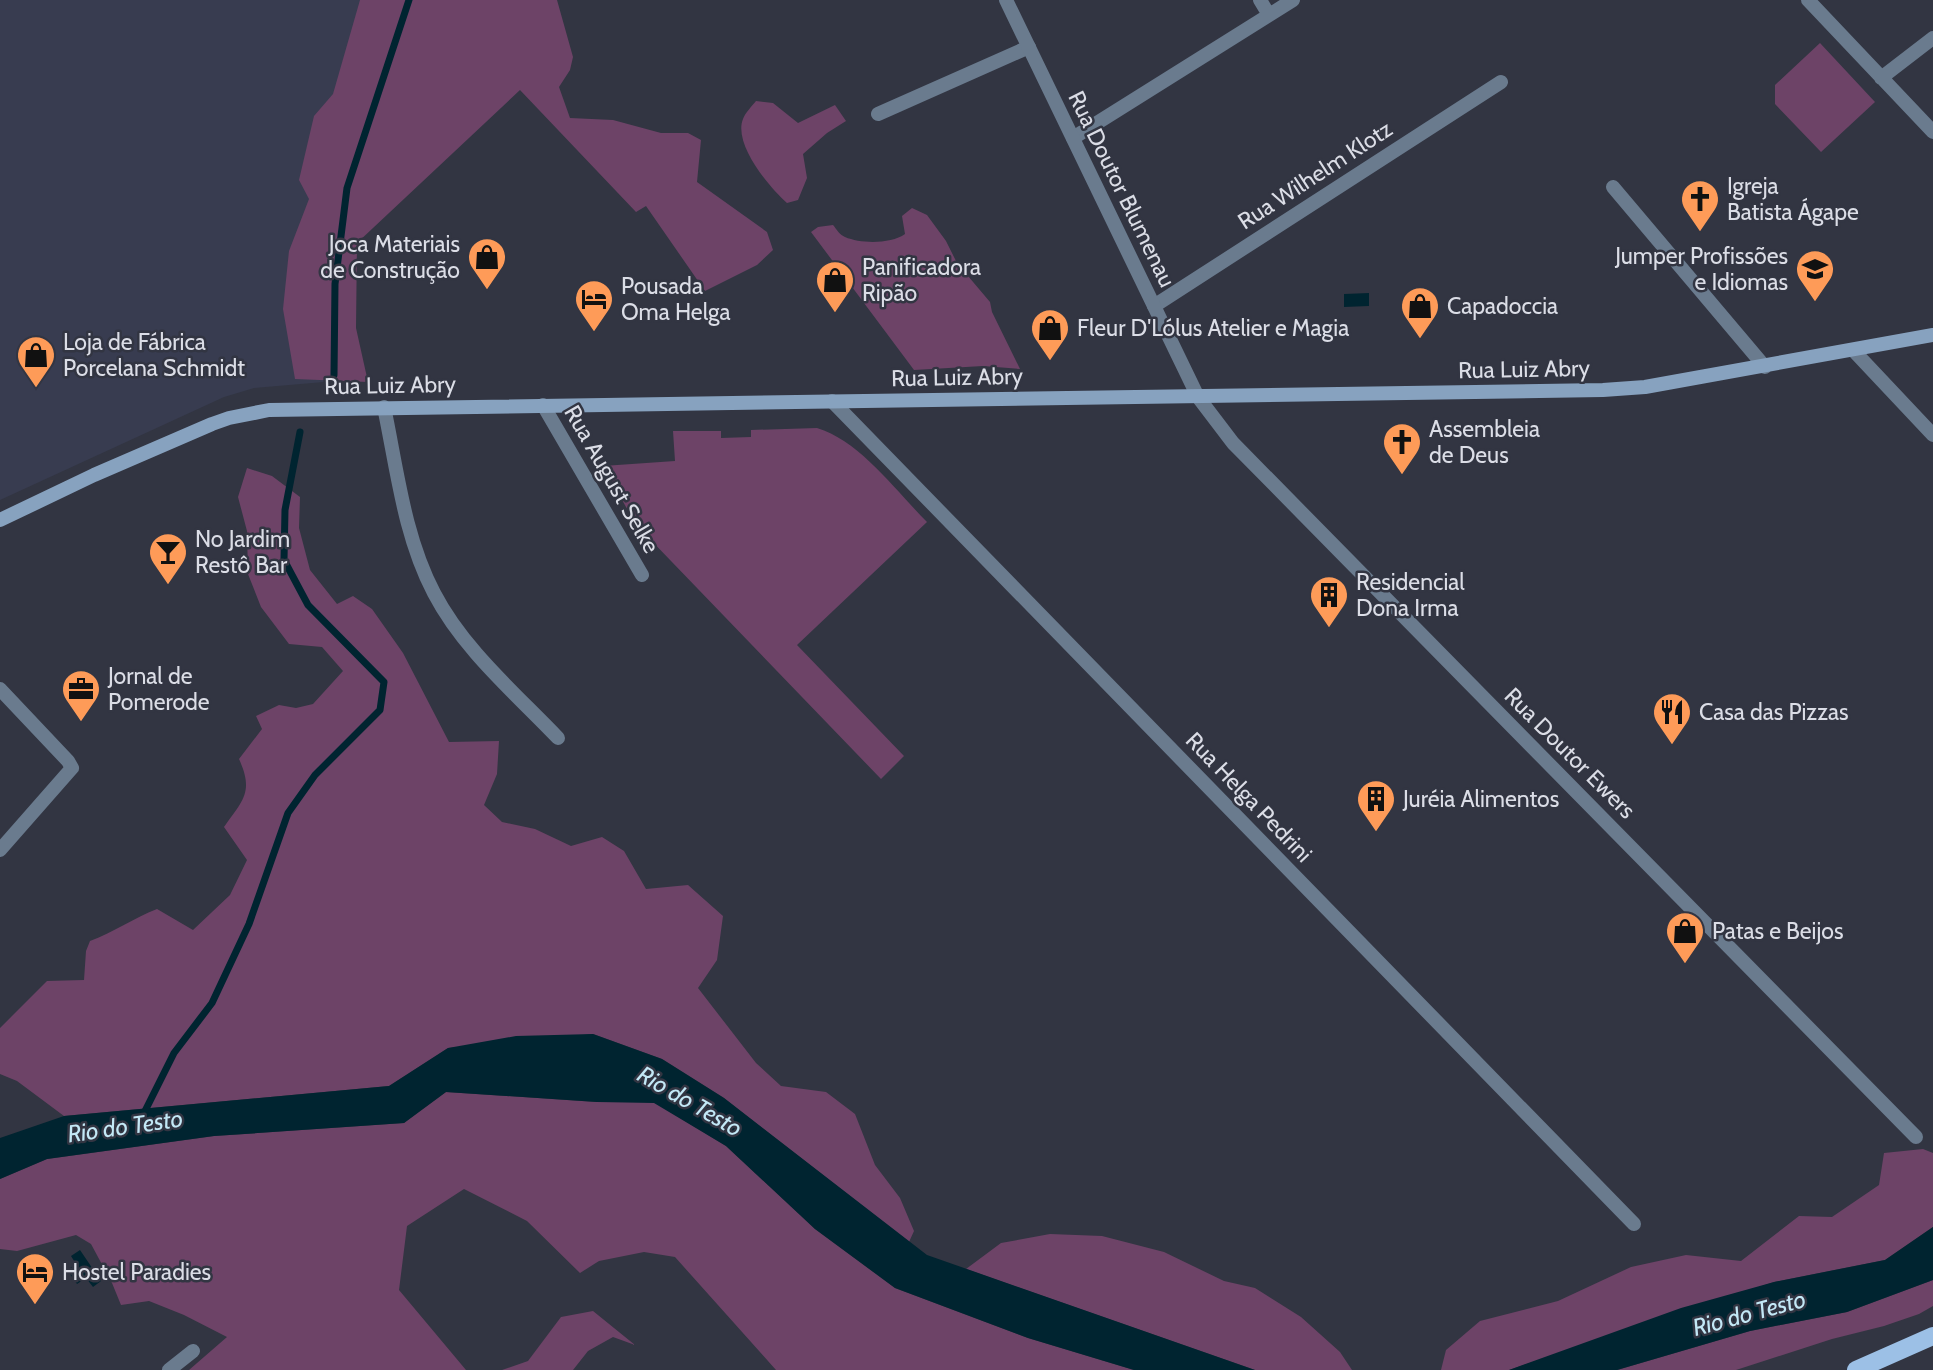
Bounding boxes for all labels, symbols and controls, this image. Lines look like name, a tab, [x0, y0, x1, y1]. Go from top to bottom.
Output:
street label: Rua Doutor Blumenau	[1062, 86, 1182, 292]
street label: Rua Wilhelm Klotz	[1233, 115, 1397, 235]
place label: Igreja Batista Ágape	[1727, 172, 1859, 226]
church icon: Igreja Batista Ágape	[1679, 178, 1721, 233]
place label: Joca Materiais de Construção	[320, 230, 460, 284]
shop icon: Joca Materiais de Construção	[466, 236, 508, 291]
place label: Jumper Profissões e Idiomas	[1614, 242, 1788, 296]
school or university icon: Jumper Profissões e Idiomas	[1794, 248, 1836, 303]
place label: Panificadora Ripão	[862, 253, 981, 307]
shop icon: Panificadora Ripão	[814, 259, 856, 314]
place label: Pousada Oma Helga	[621, 272, 731, 326]
hotel icon: Pousada Oma Helga	[573, 278, 615, 333]
shop icon: Capadoccia	[1399, 285, 1441, 340]
place label: Capadoccia	[1447, 292, 1558, 320]
shop icon: Fleur D'Lólus Atelier e Magia	[1029, 307, 1071, 362]
place label: Fleur D'Lólus Atelier e Magia	[1077, 314, 1349, 342]
place label: Loja de Fábrica Porcelana Schmidt	[63, 328, 245, 382]
shop icon: Loja de Fábrica Porcelana Schmidt	[15, 334, 57, 389]
street label: Rua Luiz Abry	[1458, 354, 1591, 384]
street label: Rua Luiz Abry	[891, 362, 1024, 392]
street label: Rua Luiz Abry	[324, 370, 457, 400]
street label: Rua August Selke	[558, 400, 666, 558]
place label: Assembleia de Deus	[1429, 415, 1540, 469]
church icon: Assembleia de Deus	[1381, 421, 1423, 476]
place label: No Jardim Restô Bar	[195, 525, 290, 579]
bar icon: No Jardim Restô Bar	[147, 531, 189, 586]
place label: Residencial Dona Irma	[1356, 568, 1465, 622]
building icon: Residencial Dona Irma	[1308, 574, 1350, 629]
place label: Jornal de Pomerode	[107, 662, 210, 716]
office icon: Jornal de Pomerode	[60, 668, 102, 723]
street label: Rua Doutor Ewers	[1499, 682, 1641, 824]
restaurant icon: Casa das Pizzas	[1651, 691, 1693, 746]
place label: Casa das Pizzas	[1699, 698, 1849, 726]
street label: Rua Helga Pedrini	[1180, 726, 1318, 868]
building icon: Juréia Alimentos	[1355, 778, 1397, 833]
place label: Juréia Alimentos	[1402, 785, 1559, 813]
shop icon: Patas e Beijos	[1664, 910, 1706, 965]
place label: Patas e Beijos	[1712, 917, 1844, 945]
water label: Rio do Testo	[632, 1059, 748, 1143]
water label: Rio do Testo	[66, 1104, 184, 1148]
hotel icon: Hostel Paradies	[14, 1251, 56, 1306]
place label: Hostel Paradies	[62, 1258, 211, 1286]
water label: Rio do Testo	[1689, 1284, 1809, 1342]

